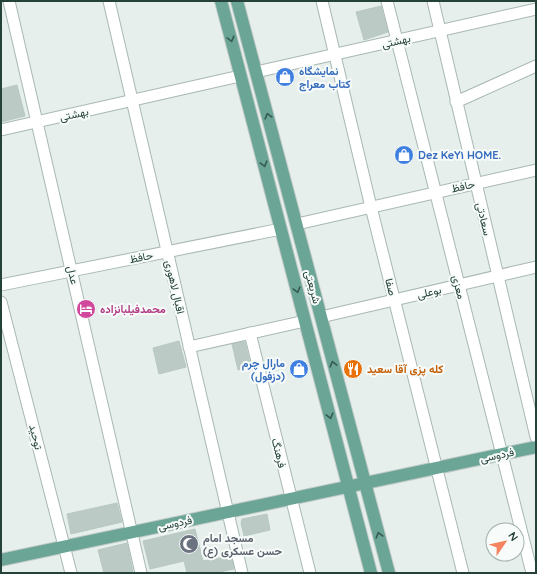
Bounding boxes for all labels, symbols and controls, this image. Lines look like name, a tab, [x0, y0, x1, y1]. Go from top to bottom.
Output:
street label: بهشتی	[380, 31, 412, 51]
one-way arrow	[226, 35, 234, 42]
place label: نمایشگاه کتاب معراج	[299, 64, 350, 92]
shop icon: نمایشگاه کتاب معراج	[274, 66, 296, 88]
street label: بهشتی	[58, 104, 90, 124]
one-way arrow	[264, 113, 273, 120]
shop icon: Dez KeY۱ HOME.	[393, 144, 415, 166]
place label: Dez KeY۱ HOME.	[418, 148, 502, 162]
one-way arrow	[259, 161, 267, 168]
street label: حافظ	[450, 177, 476, 195]
street label: سعادتی	[473, 201, 495, 237]
street label: حافظ	[128, 248, 154, 266]
street label: اقبال لاهوری	[162, 259, 188, 315]
street label: عدل	[64, 264, 82, 286]
street label: شریعتی	[302, 269, 324, 305]
street label: معزی	[449, 274, 469, 301]
street label: صفا	[382, 277, 400, 297]
street label: بوعلی	[415, 282, 443, 302]
one-way arrow	[292, 286, 301, 293]
hotel icon: محمدفيلبانزاده	[75, 298, 97, 320]
place label: محمدفيلبانزاده	[100, 302, 166, 316]
place label: مارال چرم (دزفول)	[242, 356, 285, 383]
shop icon: مارال چرم (دزفول)	[288, 358, 310, 380]
restaurant icon: کله پزی آقا سعید	[342, 358, 364, 380]
one-way arrow	[330, 361, 338, 367]
place label: کله پزی آقا سعید	[367, 362, 443, 377]
one-way arrow	[325, 412, 334, 419]
street label: توحید	[26, 423, 46, 452]
street label: فرهنگ	[269, 437, 289, 469]
street label: فردوسی	[479, 445, 515, 465]
street label: فردوسی	[157, 513, 193, 533]
north arrow	[485, 522, 525, 562]
text: N	[505, 529, 521, 544]
place label: مسجد امام حسن عسکری (ع)	[203, 531, 282, 559]
one-way arrow	[375, 532, 384, 539]
mosque icon: مسجد امام حسن عسکری (ع)	[178, 533, 200, 555]

